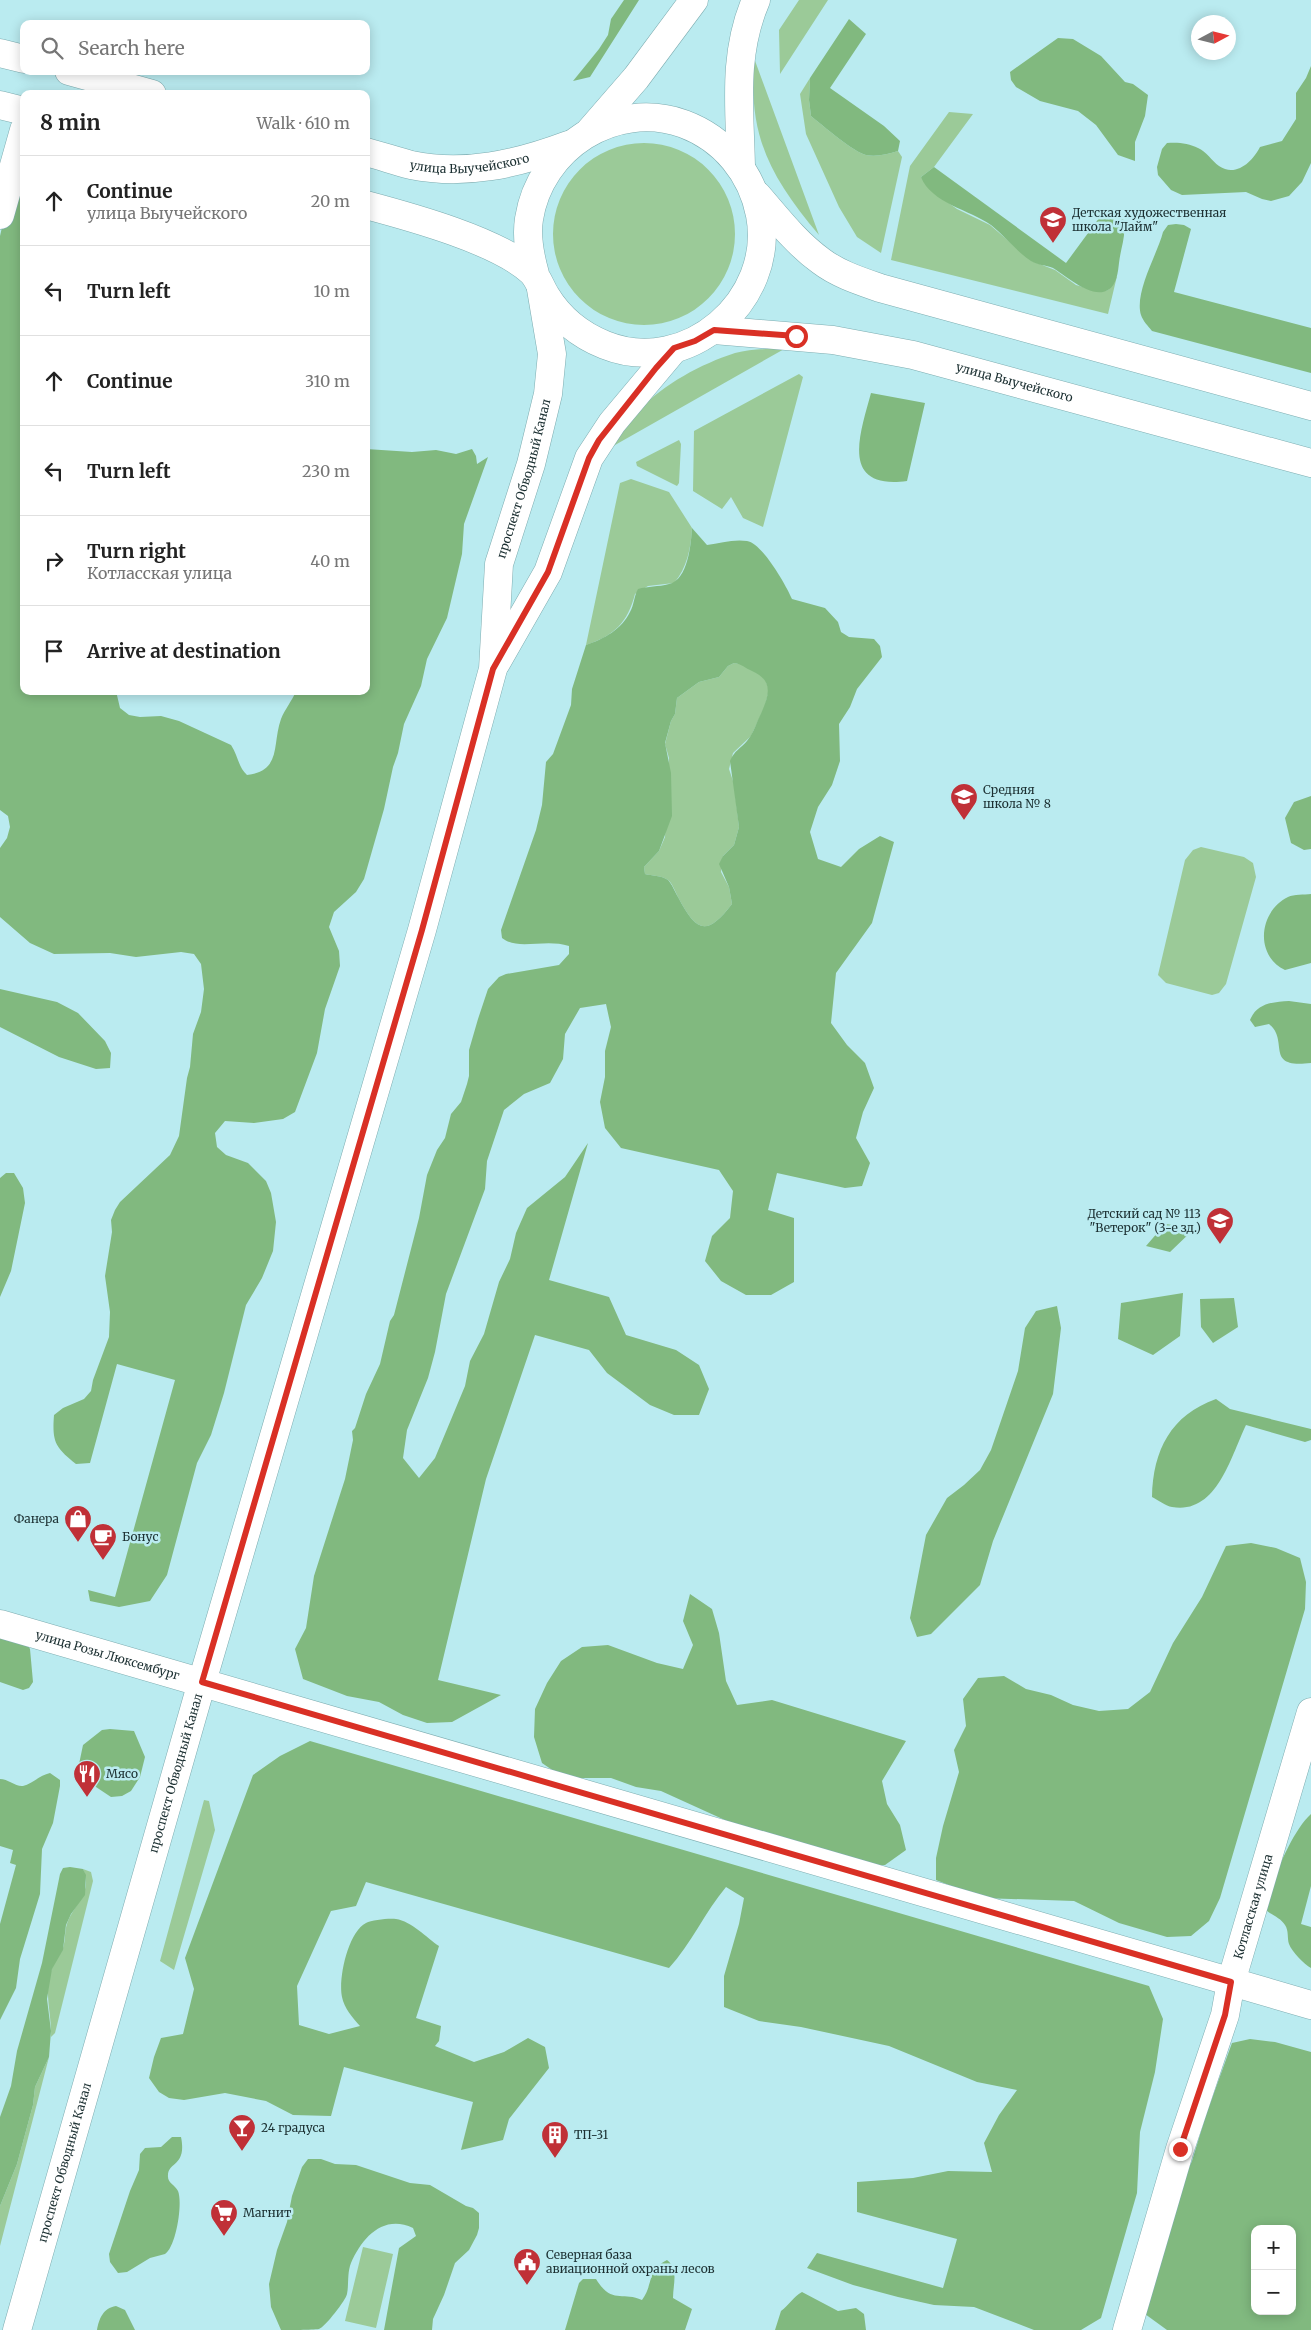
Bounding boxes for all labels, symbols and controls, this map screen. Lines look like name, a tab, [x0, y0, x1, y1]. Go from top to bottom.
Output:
north arrow	[1191, 15, 1236, 60]
search box	[20, 20, 370, 75]
icon: search	[38, 34, 66, 62]
text: Search here	[78, 36, 185, 60]
text: 8 min	[40, 109, 101, 136]
text: Walk · 610 m	[256, 113, 350, 133]
street label: улица Выучейского	[409, 150, 531, 176]
text: Continue	[87, 179, 173, 203]
icon: ahead	[40, 187, 68, 215]
text: 20 m	[311, 191, 350, 211]
text: улица Выучейского	[87, 203, 247, 223]
school or university icon: Детская художественная школа "Лайм"	[1038, 205, 1068, 244]
place label: Детская художественная школа "Лайм"	[1072, 205, 1226, 234]
icon: left	[40, 277, 68, 305]
text: Turn left	[87, 279, 171, 303]
text: 10 m	[313, 281, 350, 301]
route start	[785, 325, 808, 348]
street label: улица Выучейского	[955, 359, 1075, 405]
icon: ahead	[40, 367, 68, 395]
text: Continue	[87, 369, 173, 393]
text: 310 m	[305, 371, 350, 391]
street label: проспект Обводный Канал	[493, 397, 554, 560]
icon: left	[40, 457, 68, 485]
text: Turn left	[87, 459, 171, 483]
text: 230 m	[302, 461, 350, 481]
text: Turn right	[87, 539, 186, 563]
icon: right	[40, 547, 68, 575]
text: 40 m	[310, 551, 350, 571]
text: Котласская улица	[87, 563, 232, 583]
icon: arrive	[40, 637, 68, 665]
text: Arrive at destination	[87, 639, 281, 663]
school or university icon: Средняя школа № 8	[949, 782, 979, 821]
place label: Средняя школа № 8	[983, 782, 1051, 811]
place label: Детский сад № 113 "Ветерок" (3-е зд.)	[1087, 1206, 1201, 1235]
school or university icon: Детский сад № 113 "Ветерок" (3-е зд.)	[1205, 1206, 1235, 1245]
shop icon: Фанера	[63, 1504, 93, 1543]
place label: Фанера	[14, 1511, 60, 1526]
cafe icon: Бонус	[88, 1522, 118, 1561]
place label: Бонус	[122, 1529, 159, 1544]
street label: улица Розы Люксембург	[34, 1627, 181, 1683]
street label: проспект Обводный Канал	[146, 1692, 205, 1855]
restaurant icon: Мясо	[72, 1759, 102, 1798]
place label: Мясо	[106, 1766, 138, 1781]
street label: Котласская улица	[1230, 1852, 1276, 1961]
street label: проспект Обводный Канал	[34, 2081, 94, 2244]
bar icon: 24 градуса	[227, 2113, 257, 2152]
place label: 24 градуса	[261, 2120, 326, 2135]
building icon: ТП-31	[540, 2120, 570, 2159]
place label: ТП-31	[574, 2127, 609, 2142]
route end	[1169, 2138, 1192, 2161]
supermarket icon: Магнит	[209, 2198, 239, 2237]
place label: Магнит	[243, 2205, 291, 2220]
map controls	[1251, 2225, 1296, 2315]
button: +	[1251, 2225, 1296, 2270]
public building icon: Северная база авиационной охраны лесов	[512, 2247, 542, 2286]
place label: Северная база авиационной охраны лесов	[546, 2247, 715, 2276]
button: −	[1251, 2270, 1296, 2315]

